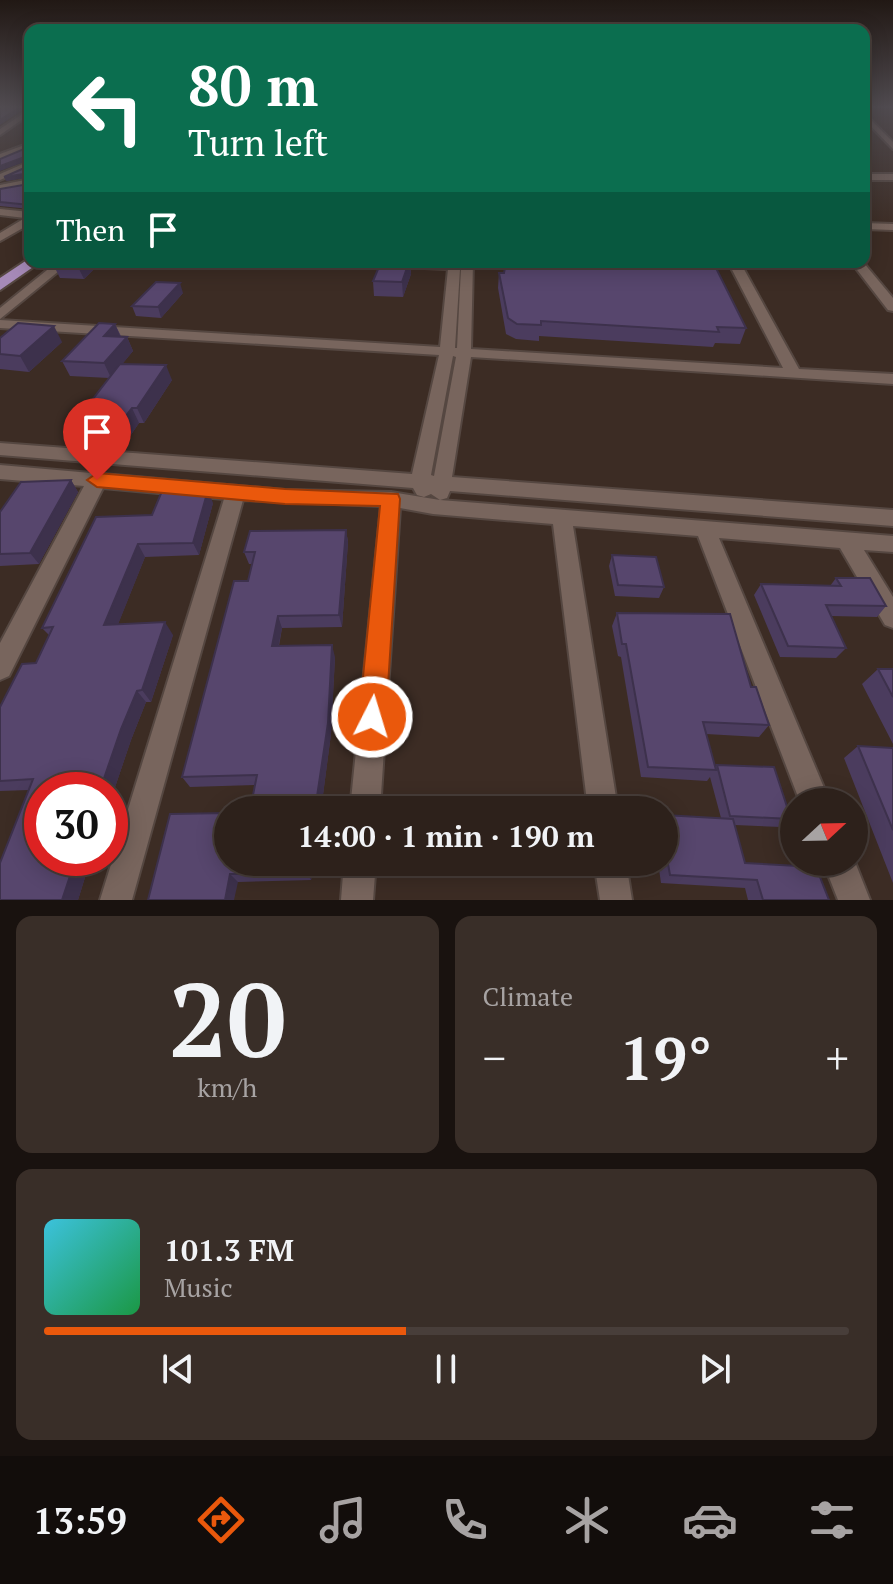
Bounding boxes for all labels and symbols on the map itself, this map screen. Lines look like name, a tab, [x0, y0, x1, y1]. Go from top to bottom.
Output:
pin	[63, 398, 131, 480]
position arrow	[330, 675, 414, 759]
speed limit sign: 30	[24, 772, 128, 876]
north arrow	[780, 788, 868, 876]

